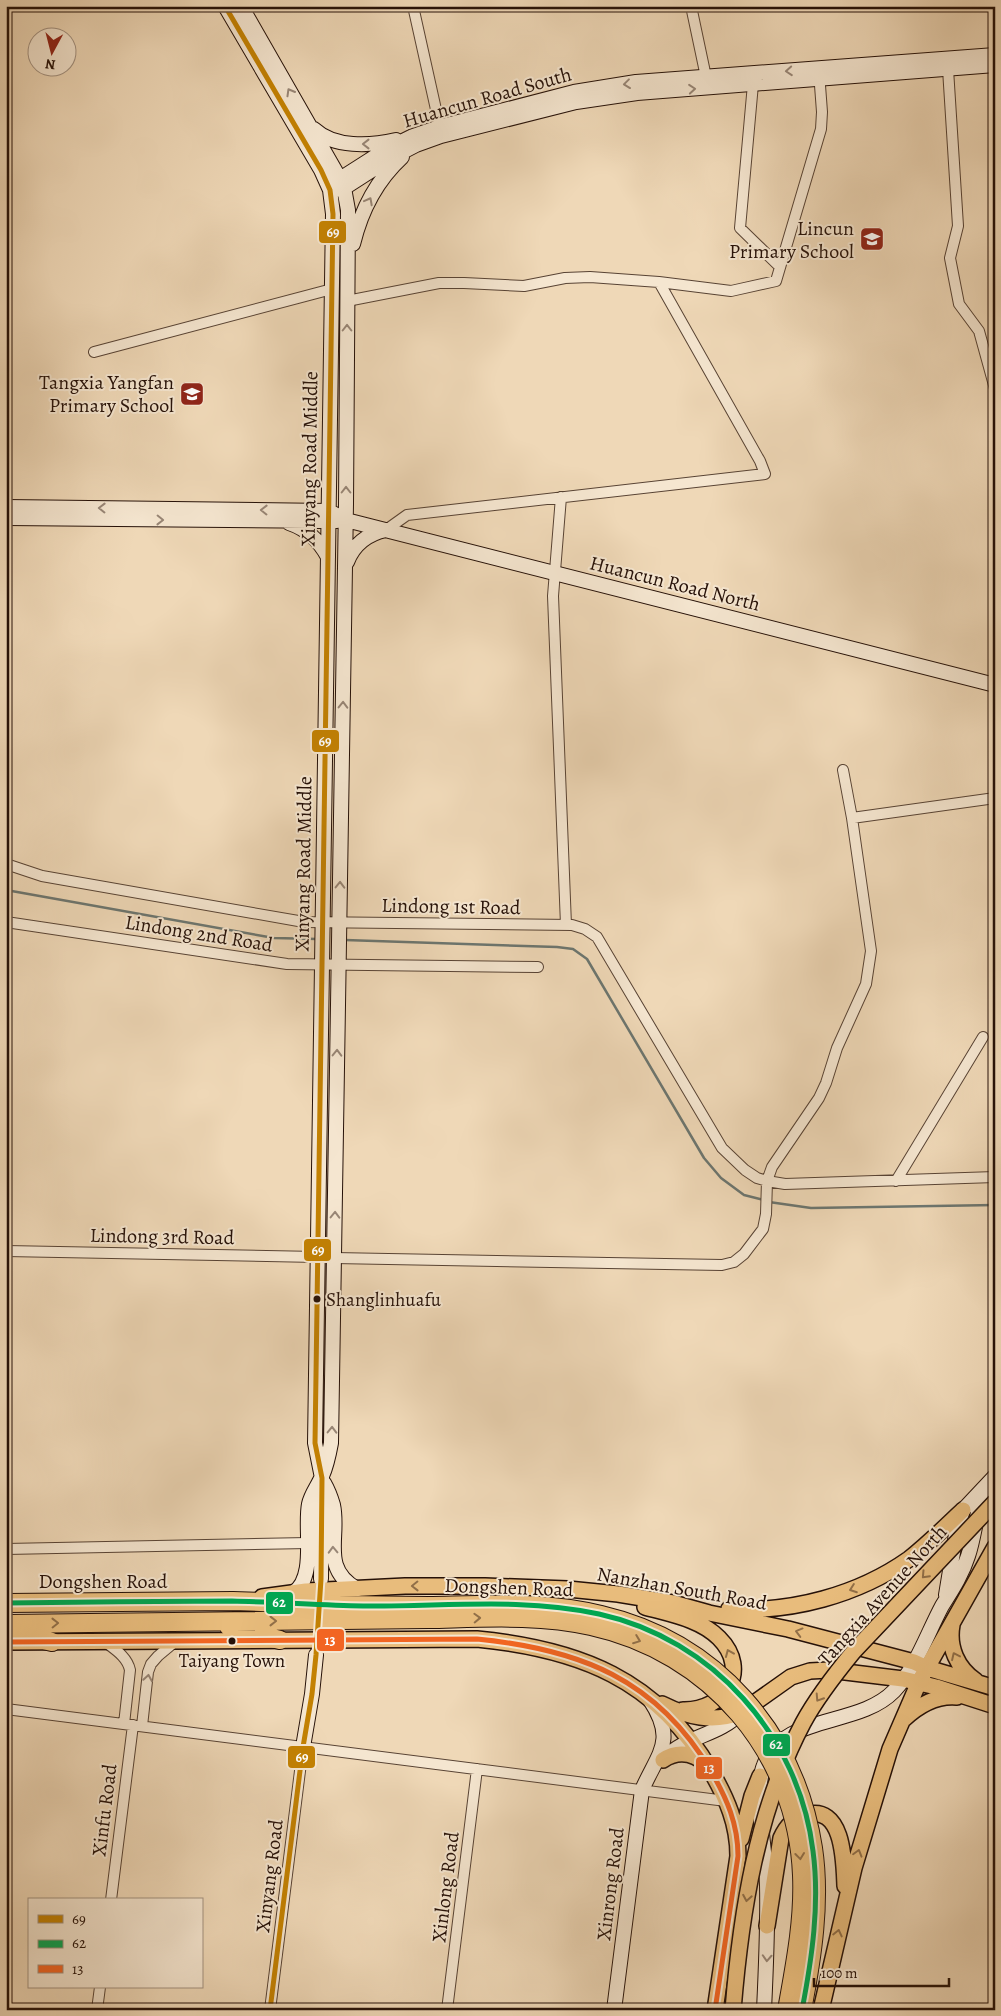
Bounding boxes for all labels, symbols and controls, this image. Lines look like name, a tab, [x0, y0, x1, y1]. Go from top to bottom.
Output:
north arrow	[28, 28, 78, 78]
text: N	[44, 54, 57, 74]
street label: Huancun Road South	[400, 60, 575, 134]
one-way arrow	[785, 65, 793, 76]
one-way arrow	[623, 78, 631, 89]
one-way arrow	[688, 84, 696, 95]
one-way arrow	[286, 88, 296, 97]
one-way arrow	[361, 139, 369, 149]
one-way arrow	[363, 197, 373, 206]
place label: Lincun Primary School	[729, 215, 854, 265]
line badge: 69	[318, 220, 347, 244]
text: 69	[326, 223, 340, 242]
school or university icon: Lincun Primary School	[859, 226, 885, 252]
one-way arrow	[342, 323, 352, 331]
place label: Tangxia Yangfan Primary School	[39, 369, 174, 419]
street label: Xinyang Road Middle	[294, 371, 325, 547]
school or university icon: Tangxia Yangfan Primary School	[179, 381, 205, 407]
one-way arrow	[341, 486, 351, 494]
one-way arrow	[97, 503, 105, 513]
one-way arrow	[260, 505, 268, 515]
one-way arrow	[156, 515, 164, 525]
street label: Huancun Road North	[587, 549, 763, 618]
one-way arrow	[338, 701, 348, 708]
line badge: 69	[311, 729, 340, 753]
text: 69	[318, 732, 332, 751]
street label: Xinyang Road Middle	[288, 776, 319, 952]
one-way arrow	[335, 881, 345, 888]
street label: Lindong 1st Road	[381, 892, 521, 921]
street label: Lindong 2nd Road	[123, 908, 275, 959]
one-way arrow	[332, 1049, 343, 1057]
one-way arrow	[330, 1211, 340, 1218]
street label: Lindong 3rd Road	[90, 1222, 235, 1251]
line badge: 69	[303, 1238, 332, 1262]
text: 69	[311, 1241, 325, 1260]
place label: Shanglinhuafu	[326, 1287, 442, 1313]
marker: Shanglinhuafu	[312, 1294, 322, 1304]
one-way arrow	[326, 1426, 337, 1434]
street label: Tangxia Avenue North	[812, 1519, 953, 1672]
one-way arrow	[328, 1545, 339, 1553]
street label: Nanzhan South Road	[595, 1560, 769, 1617]
street label: Dongshen Road	[38, 1568, 168, 1595]
one-way arrow	[922, 1569, 931, 1578]
street label: Dongshen Road	[444, 1572, 574, 1603]
one-way arrow	[411, 1581, 418, 1591]
one-way arrow	[849, 1583, 858, 1593]
line badge: 62	[265, 1591, 294, 1615]
text: 62	[272, 1593, 286, 1612]
one-way arrow	[473, 1612, 481, 1623]
one-way arrow	[270, 1616, 277, 1626]
one-way arrow	[52, 1618, 59, 1628]
one-way arrow	[795, 1627, 804, 1637]
line badge: 13	[316, 1628, 345, 1652]
text: 13	[324, 1631, 336, 1650]
one-way arrow	[632, 1634, 641, 1644]
marker: Taiyang Town	[227, 1636, 237, 1646]
place label: Taiyang Town	[179, 1648, 285, 1674]
one-way arrow	[725, 1650, 735, 1659]
one-way arrow	[951, 1652, 962, 1661]
one-way arrow	[142, 1674, 153, 1682]
one-way arrow	[816, 1692, 825, 1701]
line badge: 62	[762, 1733, 791, 1757]
text: 62	[769, 1735, 783, 1754]
line badge: 69	[287, 1745, 316, 1769]
text: 69	[295, 1748, 309, 1767]
line badge: 13	[695, 1756, 723, 1780]
text: 13	[703, 1759, 715, 1778]
street label: Xinfu Road	[85, 1762, 124, 1858]
street label: Xinyang Road	[249, 1818, 290, 1934]
street label: Xinrong Road	[590, 1826, 631, 1942]
street label: Xinlong Road	[425, 1830, 466, 1944]
one-way arrow	[853, 1850, 863, 1858]
one-way arrow	[794, 1853, 805, 1861]
one-way arrow	[743, 1894, 753, 1903]
legend	[28, 1898, 202, 1988]
text: 69	[72, 1909, 86, 1929]
one-way arrow	[832, 1928, 843, 1937]
text: 62	[72, 1933, 86, 1953]
one-way arrow	[761, 1954, 772, 1962]
scale bar	[814, 1956, 948, 1988]
text: 13	[72, 1959, 83, 1979]
text: 100 m	[821, 1963, 858, 1983]

